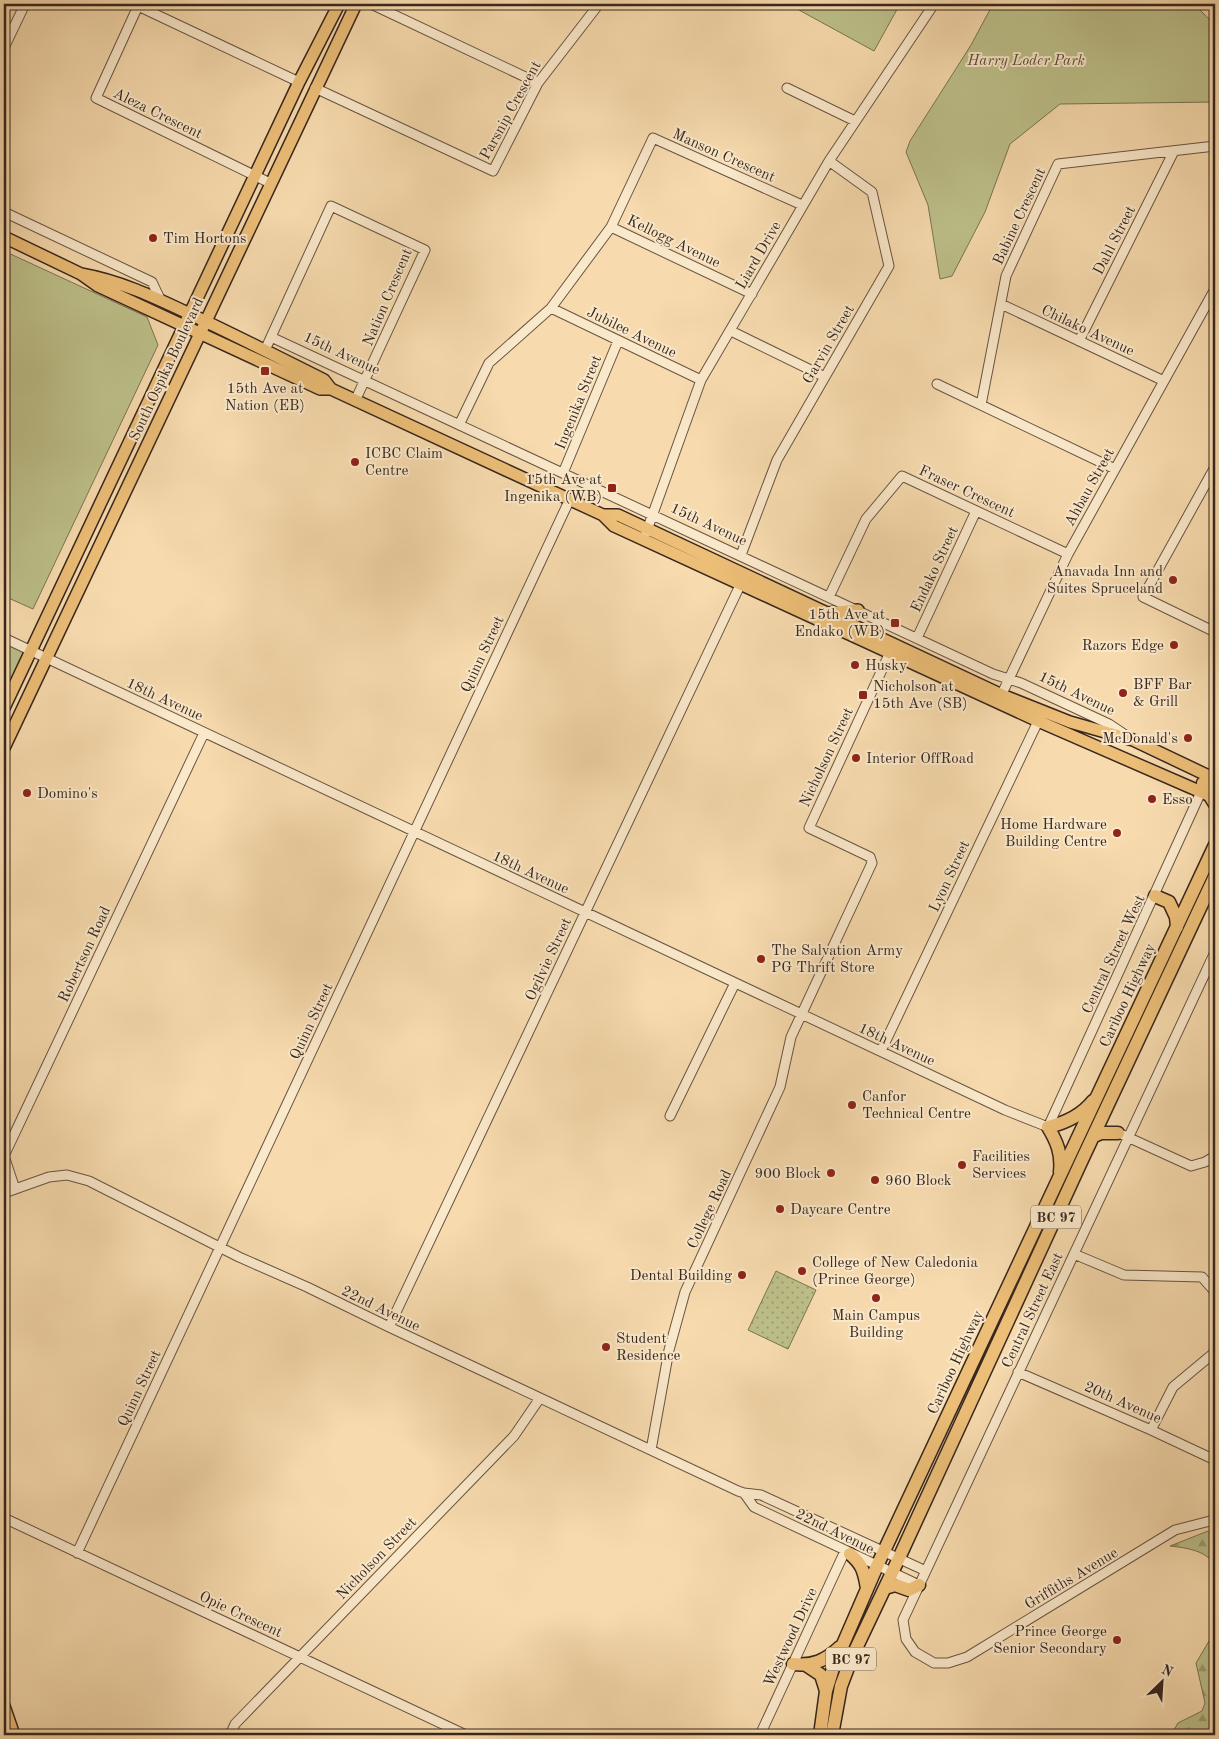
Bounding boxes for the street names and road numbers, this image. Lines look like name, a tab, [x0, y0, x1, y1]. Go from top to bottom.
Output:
street label: Parsnip Crescent	[478, 59, 545, 163]
street label: Aleza Crescent	[110, 86, 204, 142]
street label: Manson Crescent	[670, 127, 777, 186]
street label: Babine Crescent	[991, 166, 1049, 267]
street label: Dahl Street	[1092, 204, 1139, 278]
street label: Kellogg Avenue	[624, 213, 722, 271]
street label: Liard Drive	[734, 219, 785, 292]
street label: Nation Crescent	[361, 247, 416, 349]
street label: South Ospika Boulevard	[128, 296, 207, 444]
street label: Garvin Street	[801, 303, 858, 387]
street label: Chilako Avenue	[1039, 303, 1136, 359]
street label: Jubilee Avenue	[584, 305, 679, 362]
street label: 15th Avenue	[301, 330, 382, 379]
street label: Ingenika Street	[554, 353, 605, 452]
street label: Ahbau Street	[1063, 446, 1118, 529]
street label: Fraser Crescent	[916, 464, 1017, 521]
street label: 15th Avenue	[668, 501, 749, 550]
street label: Endako Street	[909, 524, 962, 615]
street label: Quinn Street	[459, 614, 508, 695]
street label: 15th Avenue	[1036, 669, 1117, 719]
street label: 18th Avenue	[124, 676, 205, 725]
street label: Nicholson Street	[798, 706, 857, 810]
street label: Lyon Street	[927, 839, 973, 915]
street label: 18th Avenue	[490, 849, 571, 898]
street label: Central Street West	[1080, 893, 1148, 1016]
street label: Robertson Road	[57, 904, 114, 1005]
street label: Ogilvie Street	[524, 916, 575, 1003]
street label: Cariboo Highway	[1098, 941, 1159, 1050]
street label: Quinn Street	[288, 981, 337, 1062]
street label: 18th Avenue	[856, 1021, 937, 1070]
street label: College Road	[686, 1168, 735, 1251]
road number: BC 97	[1031, 1206, 1081, 1228]
street label: Central Street East	[1000, 1251, 1067, 1371]
street label: 22nd Avenue	[339, 1284, 422, 1335]
street label: Cariboo Highway	[926, 1308, 987, 1417]
street label: Quinn Street	[116, 1348, 165, 1429]
street label: 20th Avenue	[1082, 1380, 1163, 1427]
street label: 22nd Avenue	[793, 1507, 876, 1558]
street label: Nicholson Street	[334, 1515, 420, 1603]
street label: Griffiths Avenue	[1023, 1546, 1121, 1613]
street label: Westwood Drive	[762, 1586, 821, 1689]
street label: Opie Crescent	[196, 1590, 284, 1641]
road number: BC 97	[826, 1648, 876, 1670]

